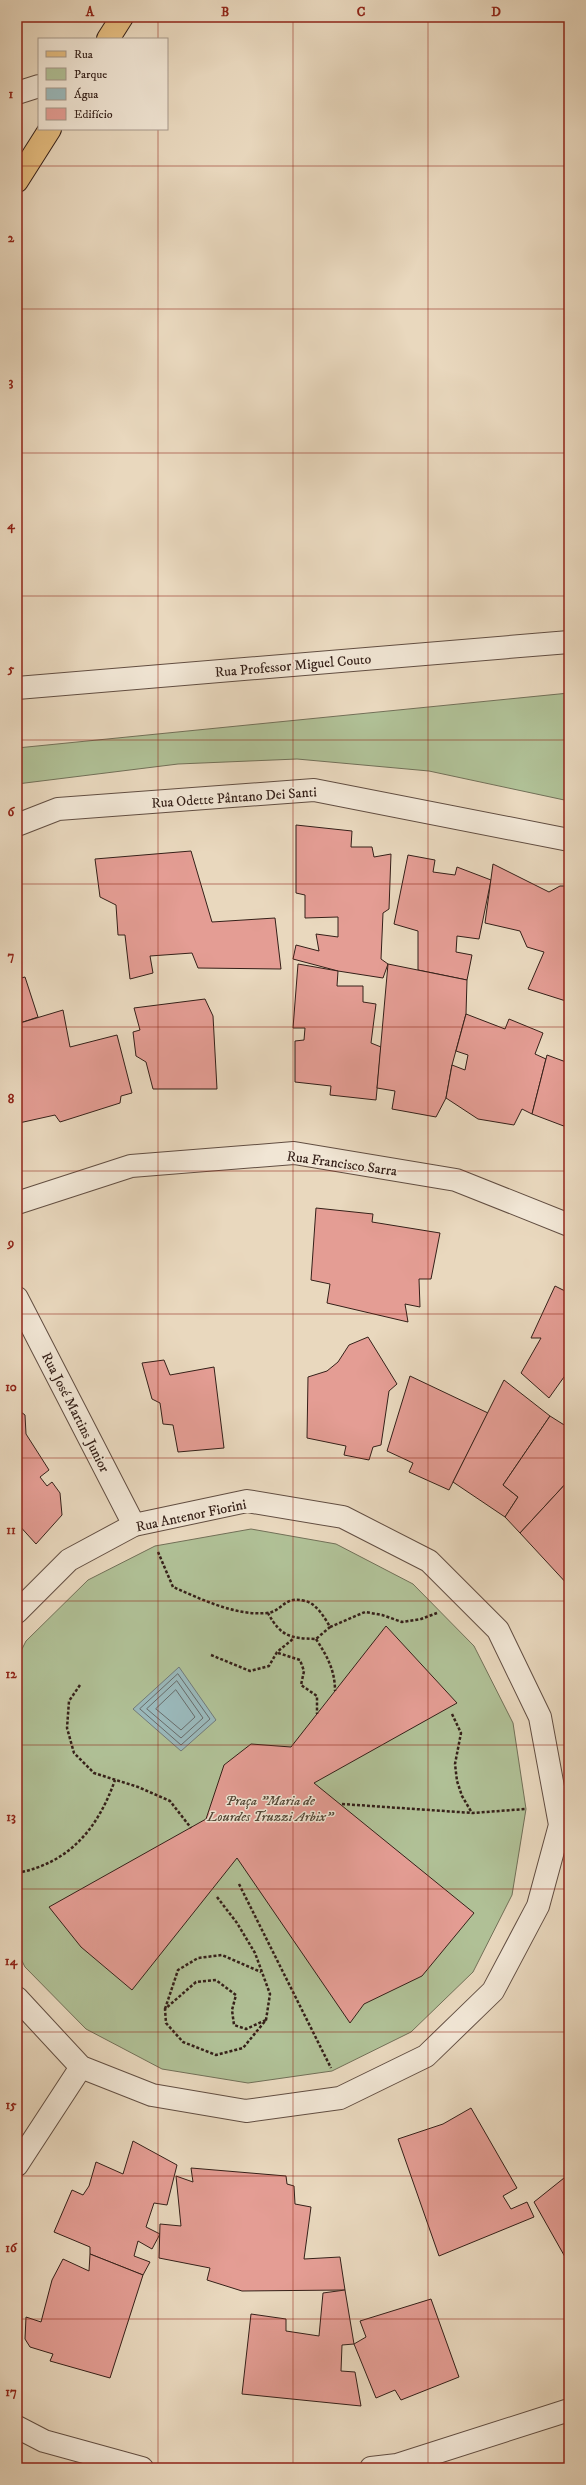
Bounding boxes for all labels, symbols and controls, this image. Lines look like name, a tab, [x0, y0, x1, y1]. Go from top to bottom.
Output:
text: A	[85, 4, 95, 20]
text: B	[221, 4, 229, 20]
text: C	[357, 4, 366, 20]
text: D	[491, 4, 501, 20]
legend	[38, 38, 168, 130]
text: Rua	[74, 47, 94, 62]
text: Parque	[74, 67, 107, 82]
text: 1	[9, 86, 14, 102]
text: Água	[74, 87, 99, 102]
text: Edifício	[74, 107, 113, 122]
text: 2	[8, 230, 15, 246]
text: 3	[9, 374, 14, 390]
text: 4	[6, 517, 15, 534]
street label: Rua Professor Miguel Couto	[214, 650, 372, 682]
text: 5	[7, 661, 15, 677]
street label: Rua Odette Pântano Dei Santi	[151, 783, 318, 813]
text: 6	[8, 804, 16, 820]
text: 7	[8, 948, 15, 964]
text: 8	[8, 1091, 15, 1107]
street label: Rua Francisco Sarra	[286, 1147, 398, 1181]
text: 9	[7, 1235, 14, 1251]
street label: Rua José Martins Junior	[37, 1349, 114, 1476]
text: 10	[5, 1379, 17, 1395]
street label: Rua Antenor Fiorini	[134, 1495, 248, 1536]
text: 11	[6, 1522, 16, 1538]
text: 12	[5, 1666, 17, 1682]
park label: Praça "Maria de Lourdes Truzzi Arbix"	[206, 1792, 335, 1826]
text: 13	[6, 1809, 16, 1825]
text: 14	[5, 1953, 18, 1970]
text: 15	[5, 2097, 17, 2113]
text: 16	[5, 2240, 18, 2256]
text: 17	[5, 2384, 17, 2400]

